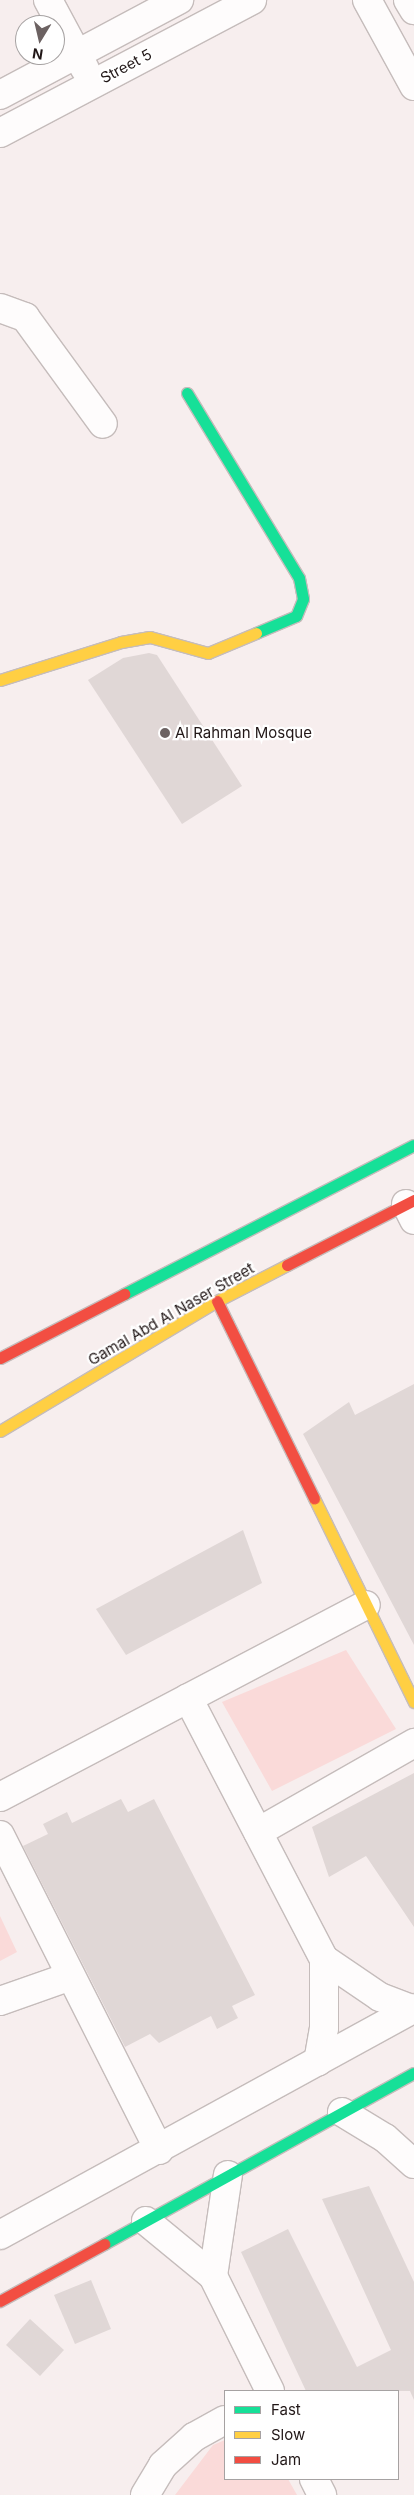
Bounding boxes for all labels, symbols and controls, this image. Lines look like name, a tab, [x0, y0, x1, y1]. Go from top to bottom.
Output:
north arrow	[15, 15, 65, 65]
text: N	[31, 45, 44, 64]
street label: Street 5	[97, 45, 155, 87]
place label: Al Rahman Mosque	[175, 724, 312, 742]
marker: Al Rahman Mosque	[159, 727, 171, 739]
street label: Gamal Abd Al Naser Street	[85, 1259, 257, 1369]
legend	[224, 2390, 399, 2480]
text: Fast	[271, 2400, 301, 2419]
text: Slow	[271, 2425, 305, 2444]
text: Jam	[271, 2450, 301, 2469]

